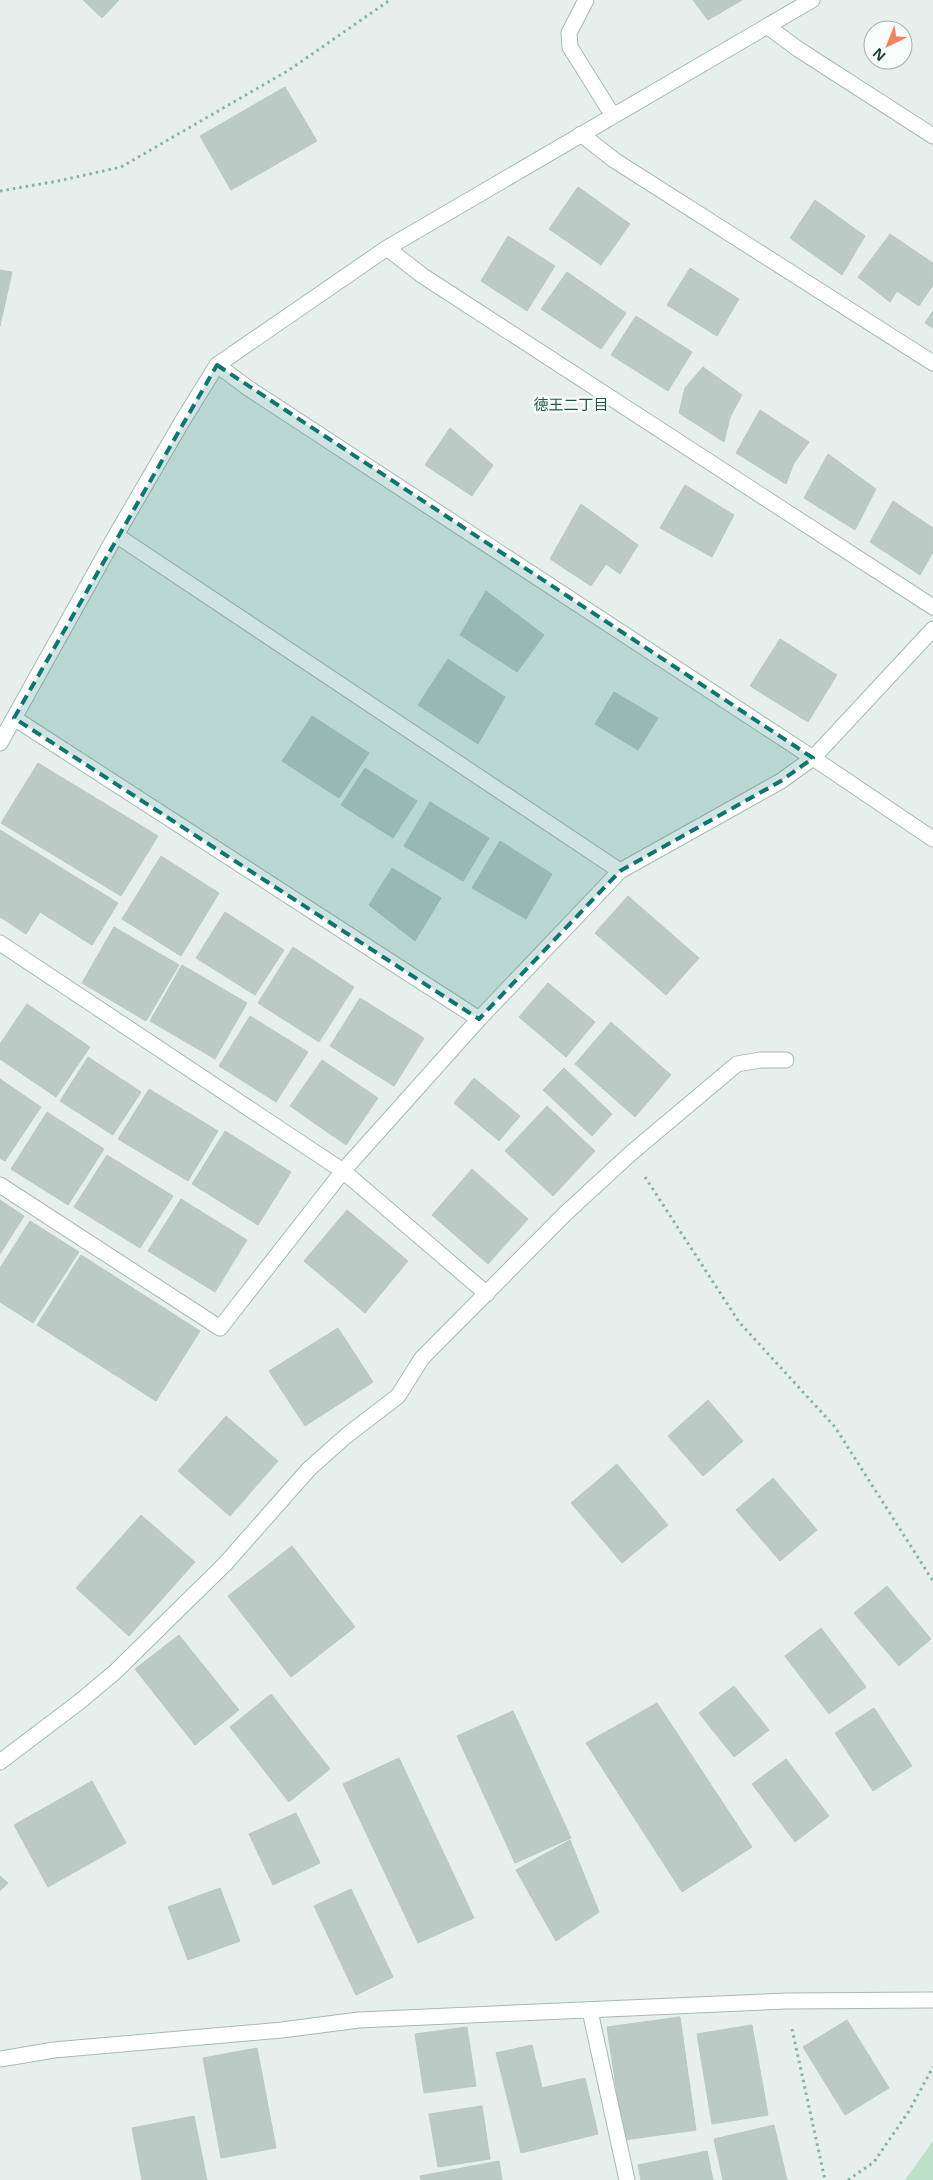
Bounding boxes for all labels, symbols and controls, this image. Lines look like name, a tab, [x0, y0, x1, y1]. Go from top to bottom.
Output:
north arrow	[863, 20, 913, 70]
text: N	[868, 44, 889, 66]
district label: 徳王二丁目	[533, 394, 609, 414]

